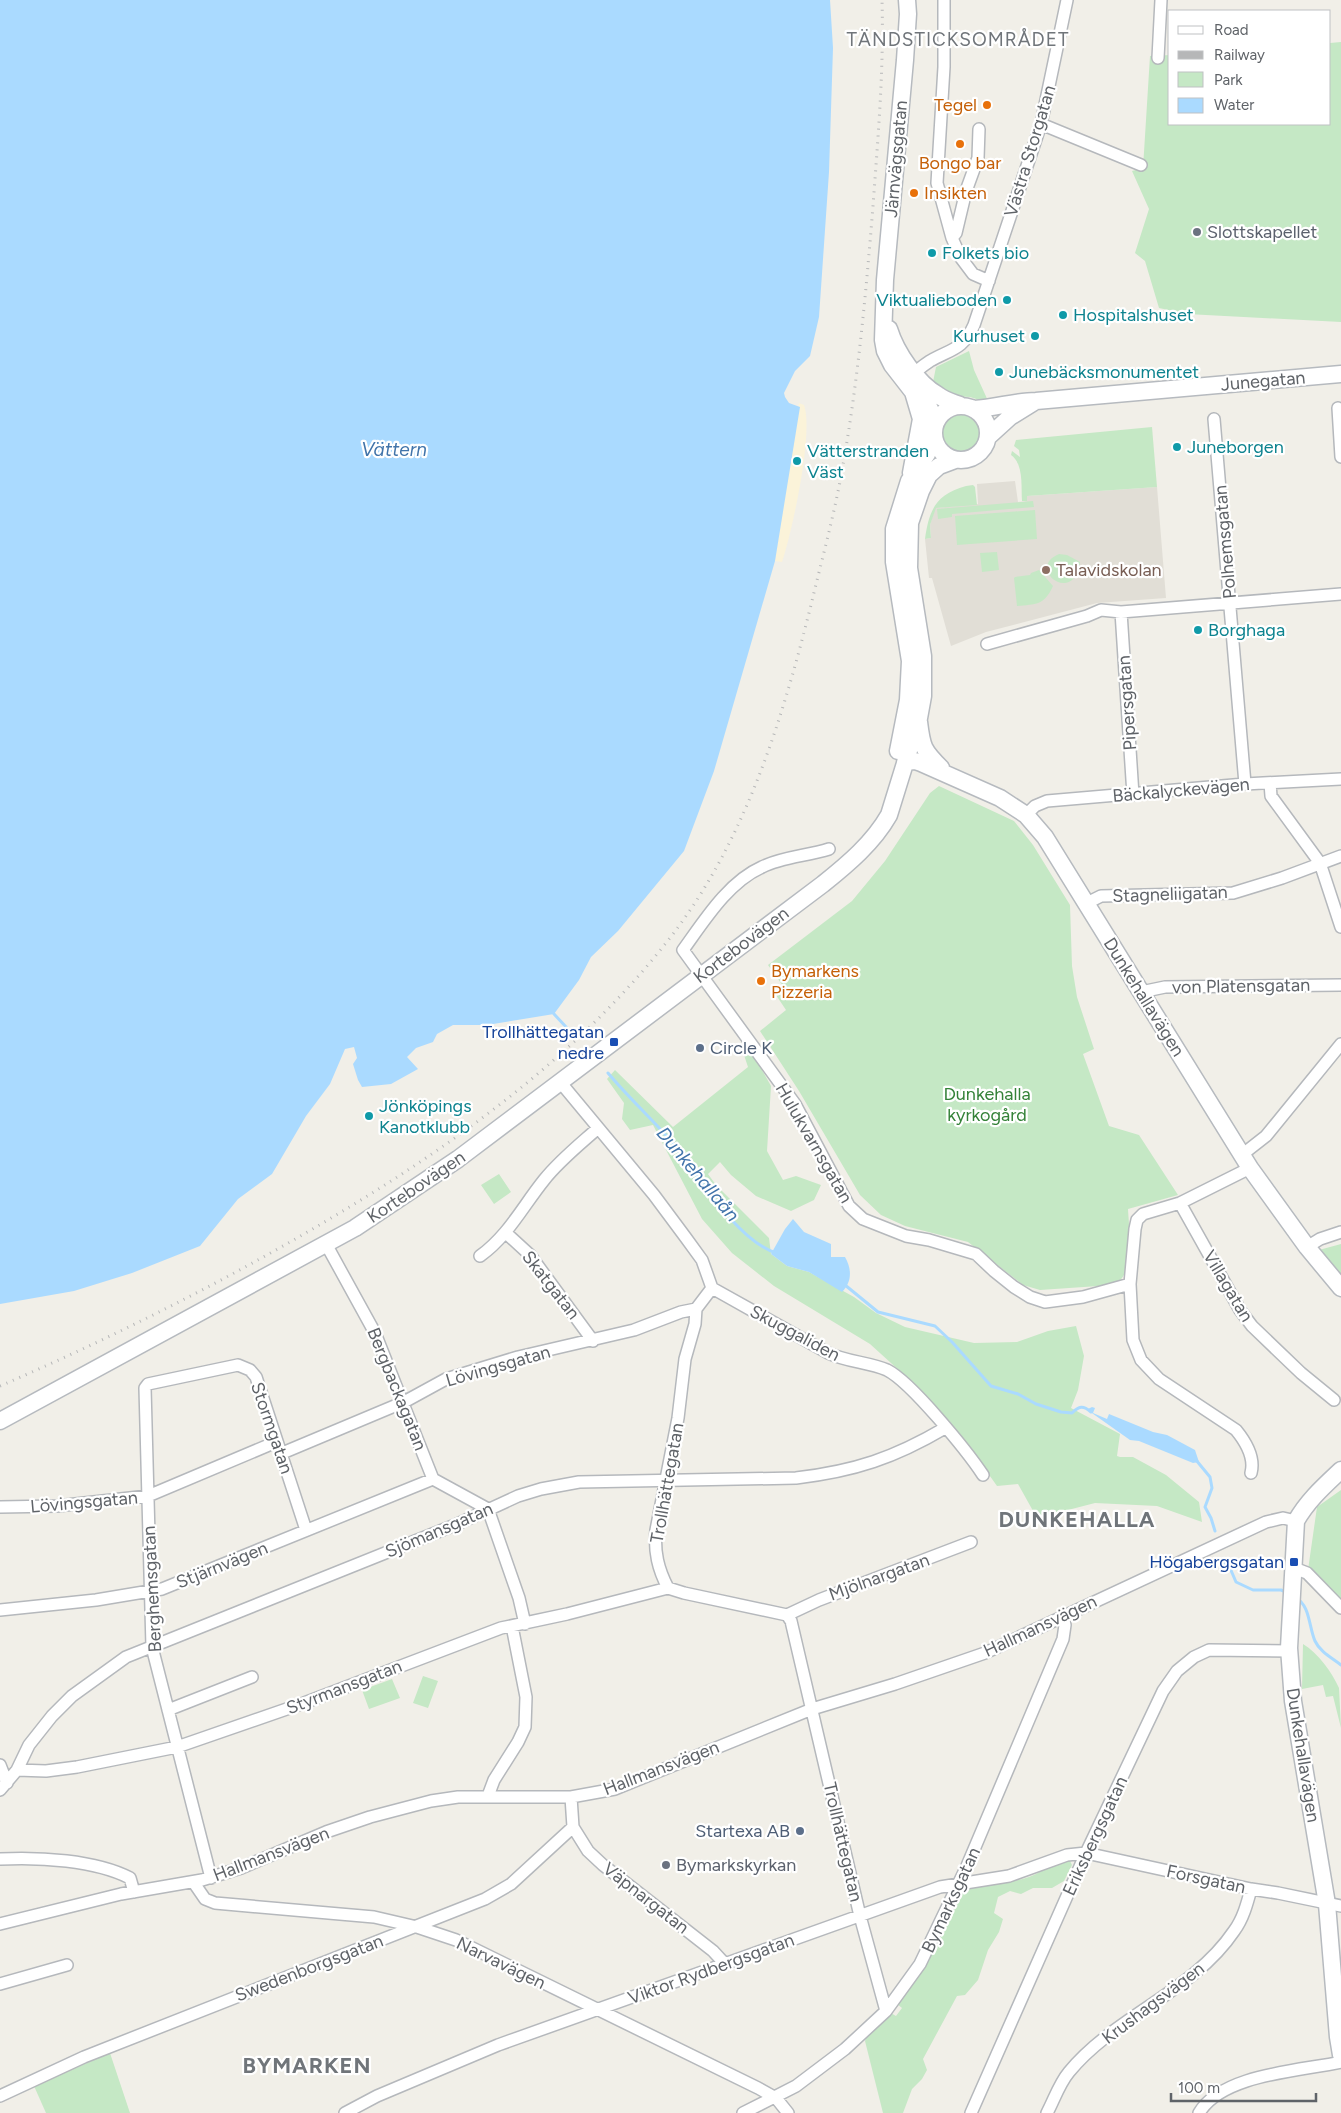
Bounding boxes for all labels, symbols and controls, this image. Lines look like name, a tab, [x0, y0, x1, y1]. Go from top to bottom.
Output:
legend	[1168, 10, 1331, 125]
text: Road	[1214, 21, 1249, 39]
district label: TÄNDSTICKSOMRÅDET	[847, 28, 1069, 51]
text: Railway	[1214, 46, 1265, 64]
text: Park	[1214, 71, 1243, 89]
street label: Västra Storgatan	[1000, 82, 1060, 220]
place label: Tegel	[934, 94, 977, 116]
text: Water	[1214, 96, 1254, 114]
street label: Järnvägsgatan	[880, 99, 912, 219]
marker: Tegel	[981, 99, 993, 111]
marker: Bongo bar	[954, 138, 966, 150]
place label: Bongo bar	[919, 152, 1001, 174]
place label: Insikten	[924, 182, 987, 204]
marker: Insikten	[908, 187, 920, 199]
place label: Slottskapellet	[1207, 221, 1317, 243]
marker: Slottskapellet	[1191, 226, 1203, 238]
place label: Folkets bio	[942, 242, 1029, 264]
marker: Folkets bio	[926, 247, 938, 259]
place label: Viktualieboden	[876, 289, 997, 311]
marker: Viktualieboden	[1001, 294, 1013, 306]
place label: Hospitalshuset	[1073, 304, 1194, 326]
marker: Hospitalshuset	[1057, 309, 1069, 321]
place label: Kurhuset	[953, 325, 1025, 347]
marker: Kurhuset	[1029, 330, 1041, 342]
place label: Junebäcksmonumentet	[1009, 361, 1199, 383]
marker: Junebäcksmonumentet	[993, 366, 1005, 378]
street label: Junegatan	[1220, 366, 1306, 396]
place label: Juneborgen	[1187, 436, 1284, 458]
water label: Vättern	[361, 438, 427, 461]
place label: Vätterstranden Väst	[807, 440, 929, 483]
marker: Juneborgen	[1171, 441, 1183, 453]
marker: Vätterstranden Väst	[791, 455, 803, 467]
street label: Polhemsgatan	[1209, 484, 1241, 600]
place label: Talavidskolan	[1056, 559, 1162, 581]
marker: Talavidskolan	[1040, 564, 1052, 576]
place label: Borghaga	[1208, 619, 1285, 641]
marker: Borghaga	[1192, 624, 1204, 636]
street label: Pipersgatan	[1113, 655, 1141, 751]
street label: Bäckalyckevägen	[1111, 773, 1251, 807]
street label: Stagneliigatan	[1112, 881, 1228, 907]
street label: Kortebovägen	[689, 902, 793, 988]
street label: Dunkehallavägen	[1099, 934, 1189, 1060]
place label: Bymarkens Pizzeria	[771, 960, 859, 1003]
street label: von Platensgatan	[1172, 974, 1310, 998]
marker: Bymarkens Pizzeria	[755, 975, 767, 987]
place label: Trollhättegatan nedre	[482, 1021, 604, 1064]
marker: Trollhättegatan nedre	[608, 1036, 620, 1048]
place label: Circle K	[710, 1037, 772, 1059]
marker: Circle K	[694, 1042, 706, 1054]
street label: Hulukvarnsgatan	[771, 1079, 857, 1207]
park label: Dunkehalla kyrkogård	[943, 1083, 1031, 1126]
place label: Jönköpings Kanotklubb	[379, 1095, 472, 1138]
marker: Jönköpings Kanotklubb	[363, 1110, 375, 1122]
water label: Dunkehallaån	[652, 1122, 745, 1226]
street label: Kortebovägen	[363, 1146, 469, 1228]
street label: Skatgatan	[517, 1246, 585, 1324]
street label: Villagatan	[1198, 1246, 1258, 1326]
street label: Skuggaliden	[746, 1300, 844, 1366]
street label: Bergbackagatan	[362, 1324, 432, 1454]
street label: Lövingsgatan	[443, 1341, 553, 1391]
street label: Stormgatan	[246, 1379, 298, 1477]
street label: Trollhättegatan	[646, 1421, 688, 1545]
street label: Lövingsgatan	[29, 1486, 139, 1518]
street label: Sjömansgatan	[382, 1497, 496, 1563]
district label: DUNKEHALLA	[998, 1506, 1156, 1533]
street label: Berghemsgatan	[138, 1525, 166, 1653]
street label: Stjärnvägen	[173, 1537, 271, 1593]
street label: Mjölnargatan	[826, 1549, 932, 1605]
place label: Högabergsgatan	[1149, 1551, 1284, 1573]
marker: Högabergsgatan	[1288, 1556, 1300, 1568]
street label: Hallmansvägen	[980, 1590, 1100, 1662]
street label: Styrmansgatan	[283, 1655, 405, 1719]
street label: Dunkehallavägen	[1281, 1686, 1325, 1824]
street label: Hallmansvägen	[600, 1736, 722, 1800]
street label: Eriksbergsgatan	[1058, 1773, 1132, 1899]
street label: Trollhättegatan	[819, 1780, 867, 1904]
place label: Startexa AB	[695, 1820, 790, 1842]
street label: Hallmansvägen	[210, 1822, 332, 1886]
marker: Startexa AB	[794, 1825, 806, 1837]
street label: Bymarksgatan	[917, 1844, 985, 1956]
place label: Bymarkskyrkan	[676, 1854, 796, 1876]
street label: Väpnargatan	[599, 1858, 693, 1938]
marker: Bymarkskyrkan	[660, 1859, 672, 1871]
street label: Forsgatan	[1164, 1860, 1248, 1898]
street label: Viktor Rydbergsgatan	[625, 1929, 797, 2009]
street label: Swedenborgsgatan	[232, 1930, 386, 2006]
street label: Narvavägen	[453, 1932, 549, 1994]
street label: Krushagsvägen	[1097, 1957, 1209, 2049]
district label: BYMARKEN	[242, 2052, 372, 2079]
scale bar	[1171, 2070, 1316, 2102]
text: 100 m	[1178, 2079, 1220, 2097]

